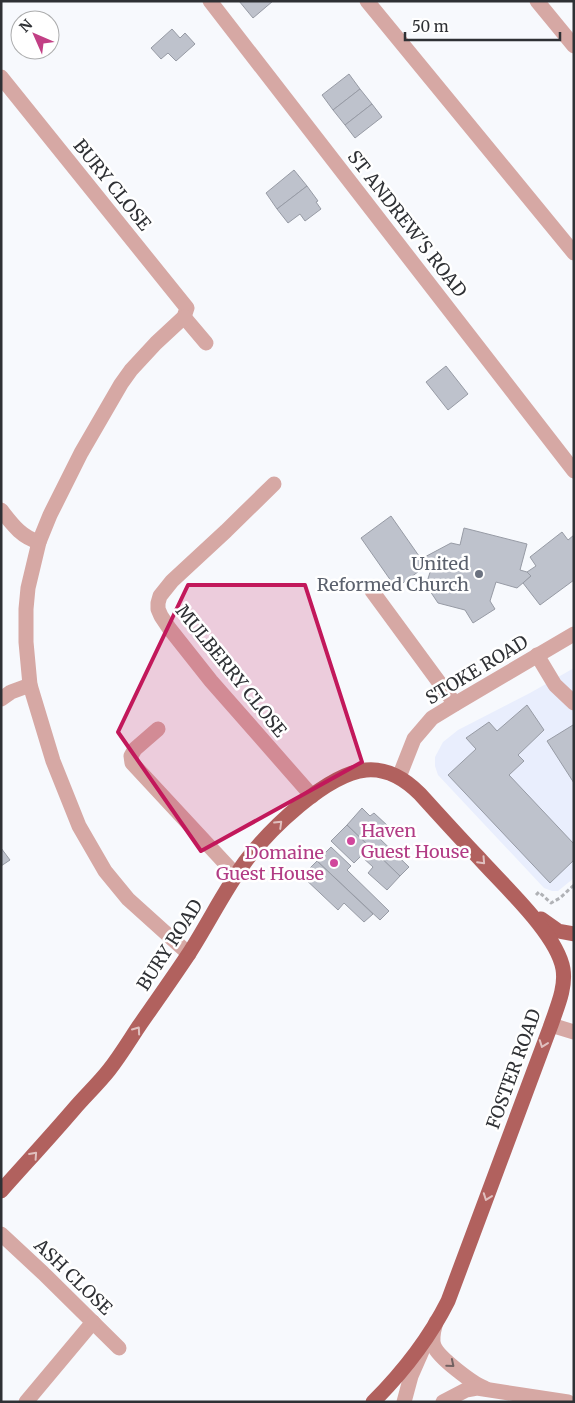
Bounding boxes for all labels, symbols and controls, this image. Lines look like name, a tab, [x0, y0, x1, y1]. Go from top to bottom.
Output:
north arrow	[10, 10, 60, 60]
scale bar	[405, 10, 560, 42]
text: N	[16, 16, 36, 36]
text: 50 m	[412, 17, 449, 36]
street label: BURY CLOSE	[69, 134, 157, 235]
street label: ST ANDREW'S ROAD	[343, 146, 472, 302]
place label: United Reformed Church	[317, 552, 469, 596]
marker: United Reformed Church	[473, 568, 485, 580]
street label: MULBERRY CLOSE	[171, 600, 292, 742]
street label: STOKE ROAD	[421, 630, 532, 709]
place label: Haven Guest House	[361, 819, 469, 863]
one-way arrow	[273, 821, 282, 830]
marker: Haven Guest House	[345, 835, 357, 847]
place label: Domaine Guest House	[216, 841, 324, 885]
one-way arrow	[476, 856, 485, 865]
marker: Domaine Guest House	[328, 857, 340, 869]
street label: BURY ROAD	[132, 895, 208, 995]
street label: FOSTER ROAD	[481, 1006, 546, 1132]
one-way arrow	[131, 1026, 140, 1035]
one-way arrow	[539, 1040, 549, 1048]
one-way arrow	[28, 1151, 37, 1160]
one-way arrow	[483, 1192, 493, 1201]
street label: ASH CLOSE	[29, 1233, 118, 1320]
one-way arrow	[445, 1358, 454, 1366]

